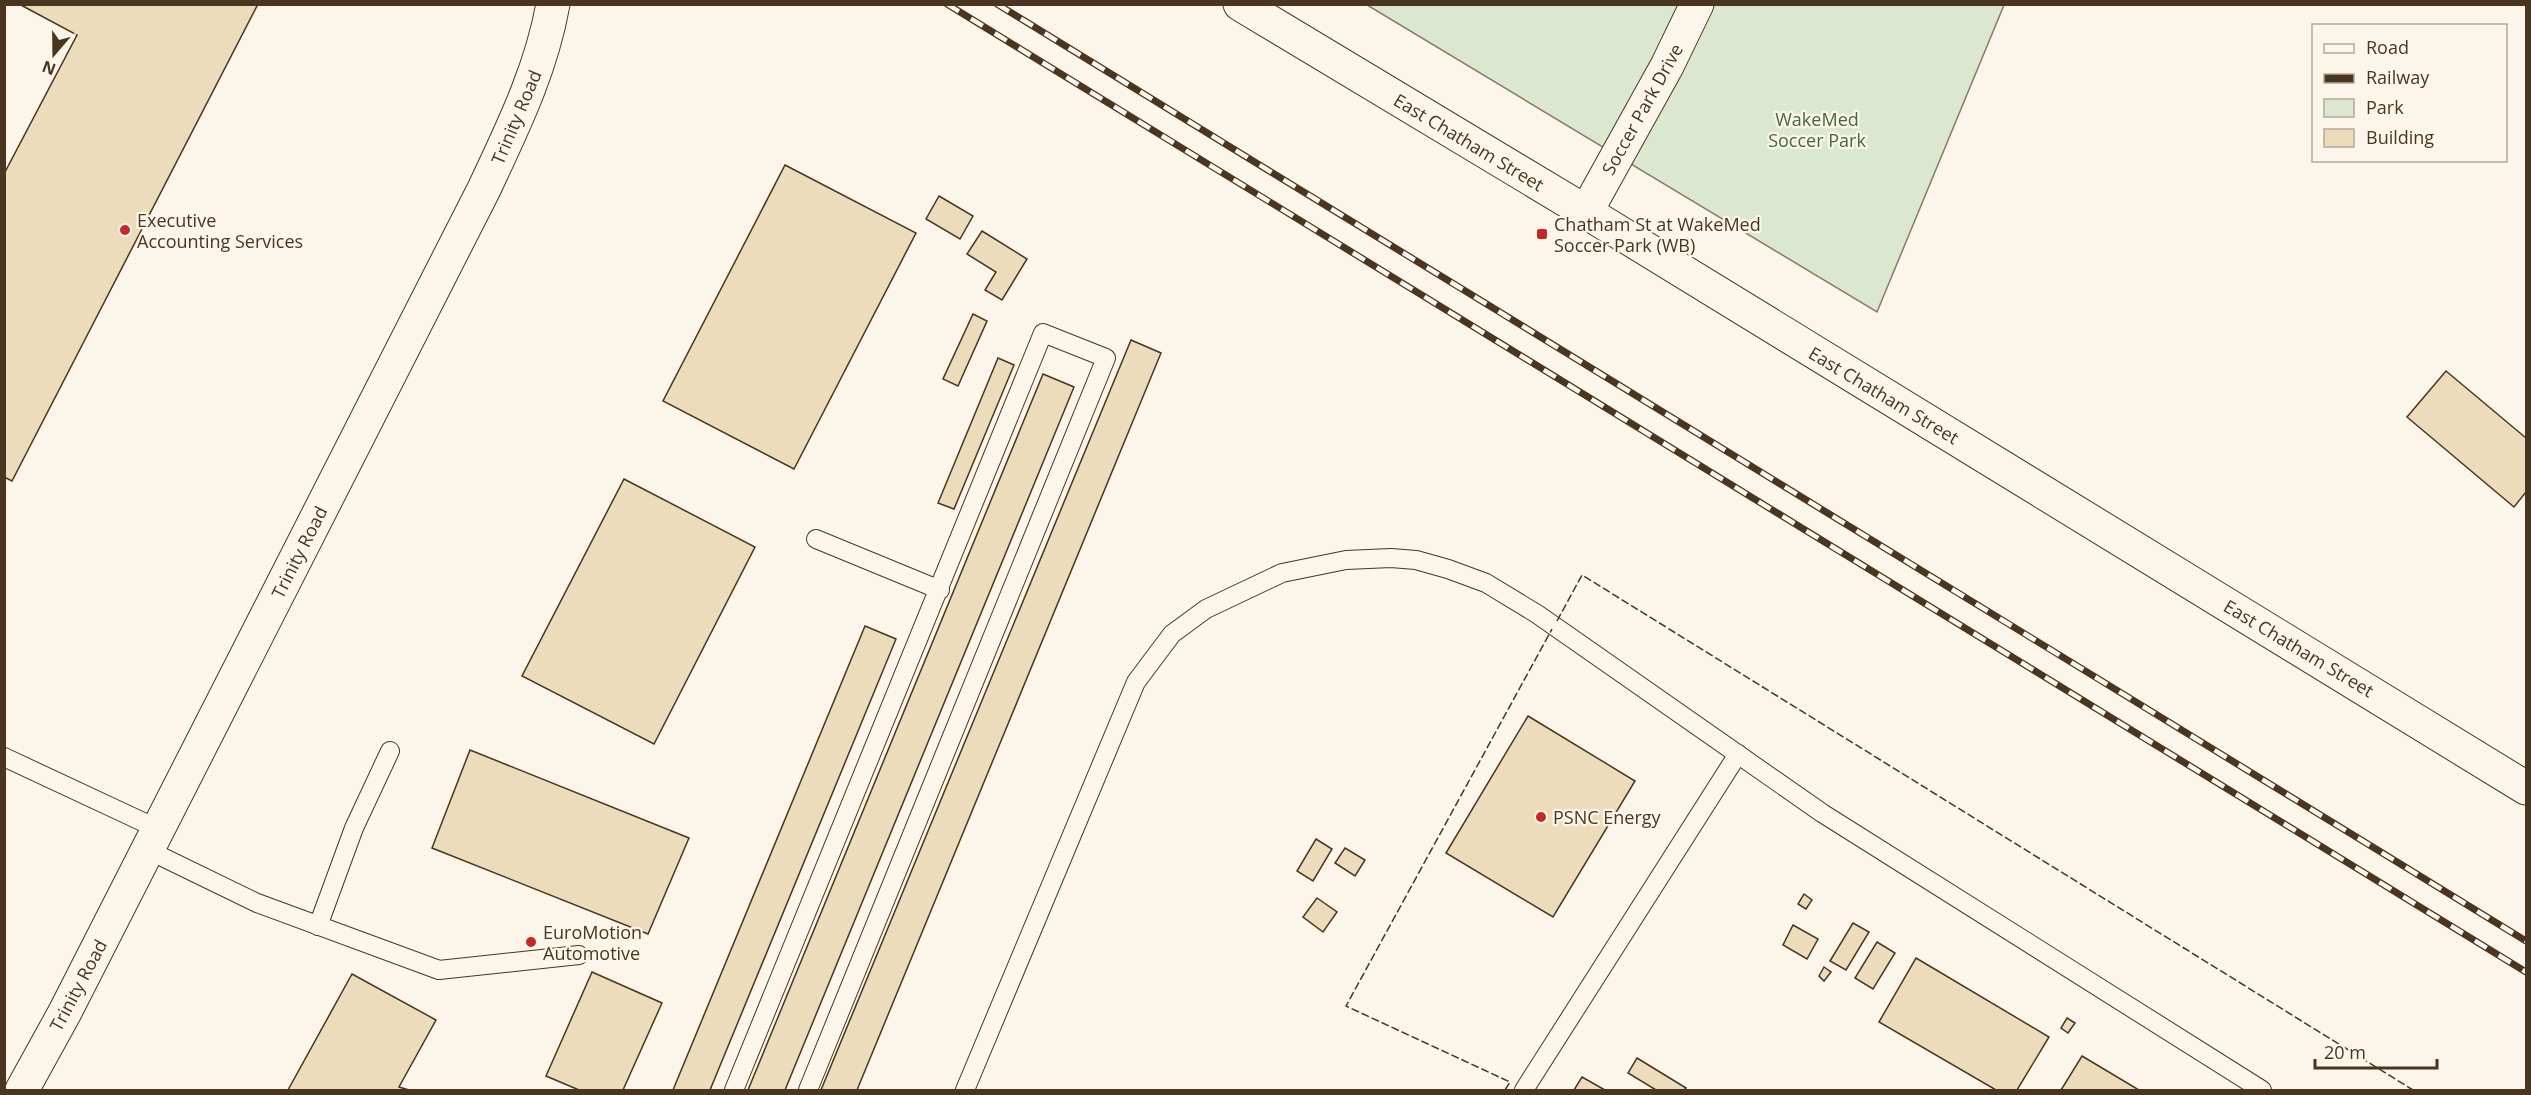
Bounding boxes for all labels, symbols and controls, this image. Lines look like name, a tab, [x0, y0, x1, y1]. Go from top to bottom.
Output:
north arrow	[24, 24, 84, 84]
legend	[2312, 24, 2507, 162]
text: Road	[2366, 35, 2409, 59]
street label: Soccer Park Drive	[1596, 39, 1688, 179]
text: N	[39, 56, 59, 81]
text: Railway	[2366, 65, 2430, 89]
street label: Trinity Road	[485, 66, 547, 168]
street label: East Chatham Street	[1389, 88, 1549, 196]
text: Park	[2366, 95, 2404, 119]
park label: WakeMed Soccer Park	[1768, 107, 1866, 152]
text: Building	[2366, 125, 2434, 149]
place label: Executive Accounting Services	[137, 208, 303, 253]
place label: Chatham St at WakeMed Soccer Park (WB)	[1554, 212, 1761, 257]
marker: Executive Accounting Services	[118, 223, 132, 237]
marker: Chatham St at WakeMed Soccer Park (WB)	[1535, 227, 1549, 241]
street label: East Chatham Street	[1804, 341, 1964, 449]
street label: Trinity Road	[266, 502, 332, 602]
street label: East Chatham Street	[2219, 594, 2379, 702]
place label: PSNC Energy	[1553, 805, 1662, 829]
marker: PSNC Energy	[1534, 810, 1548, 824]
place label: EuroMotion Automotive	[543, 920, 642, 965]
street label: Trinity Road	[44, 935, 112, 1035]
marker: EuroMotion Automotive	[524, 935, 538, 949]
scale bar	[2315, 1032, 2436, 1070]
text: 20 m	[2324, 1040, 2366, 1064]

